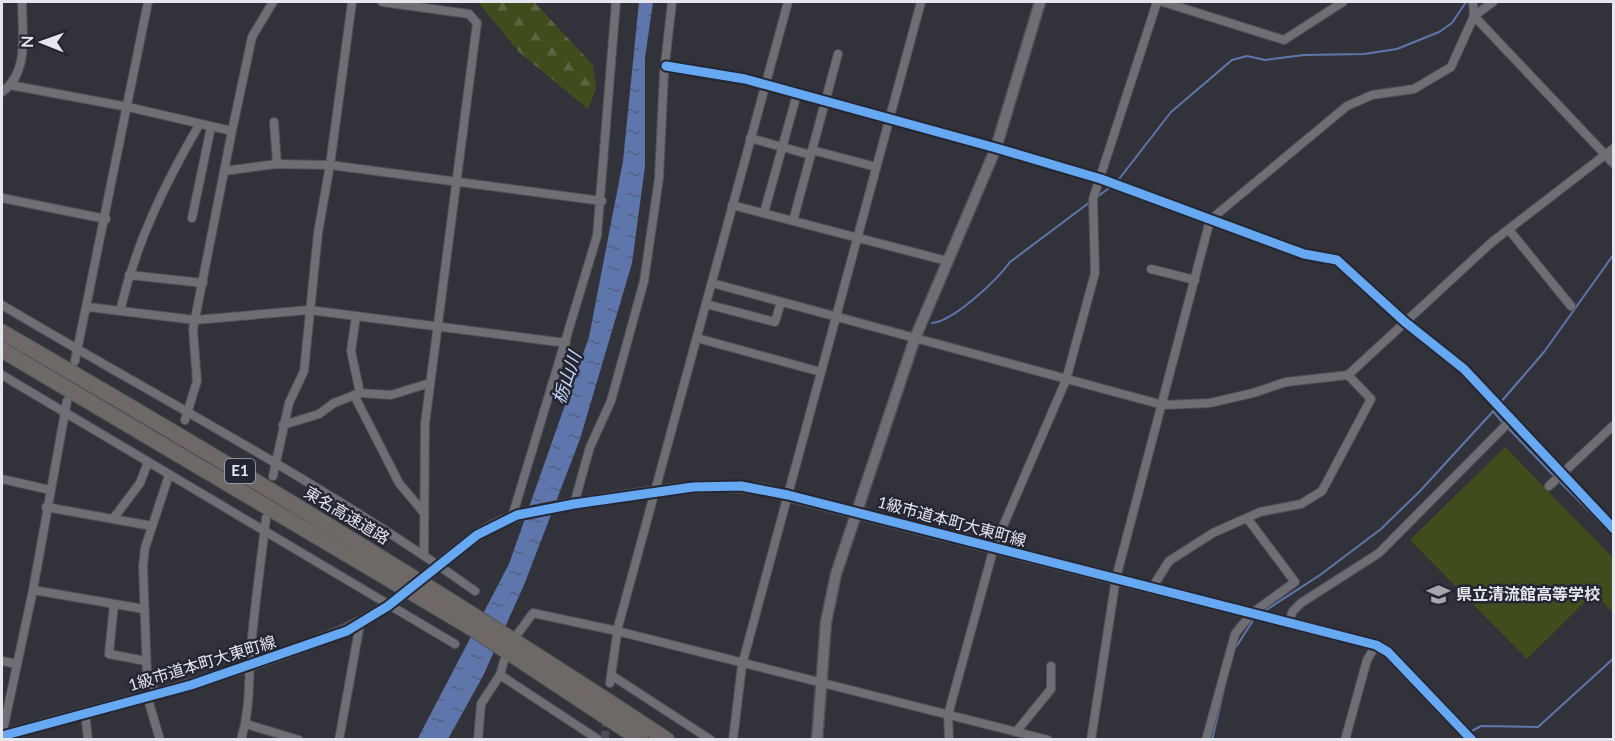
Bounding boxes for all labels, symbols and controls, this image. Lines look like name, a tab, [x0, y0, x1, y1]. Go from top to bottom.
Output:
north arrow	[12, 12, 72, 72]
text: N	[17, 35, 36, 48]
water label: 栃山川	[547, 347, 586, 407]
road number: E1	[225, 459, 255, 483]
street label: 東名高速道路	[301, 482, 393, 547]
street label: 1級市道本町大東町線	[876, 492, 1029, 550]
school or university icon: 県立清流館高等学校	[1425, 581, 1451, 607]
place label: 県立清流館高等学校	[1456, 584, 1600, 603]
street label: 1級市道本町大東町線	[126, 631, 278, 694]

